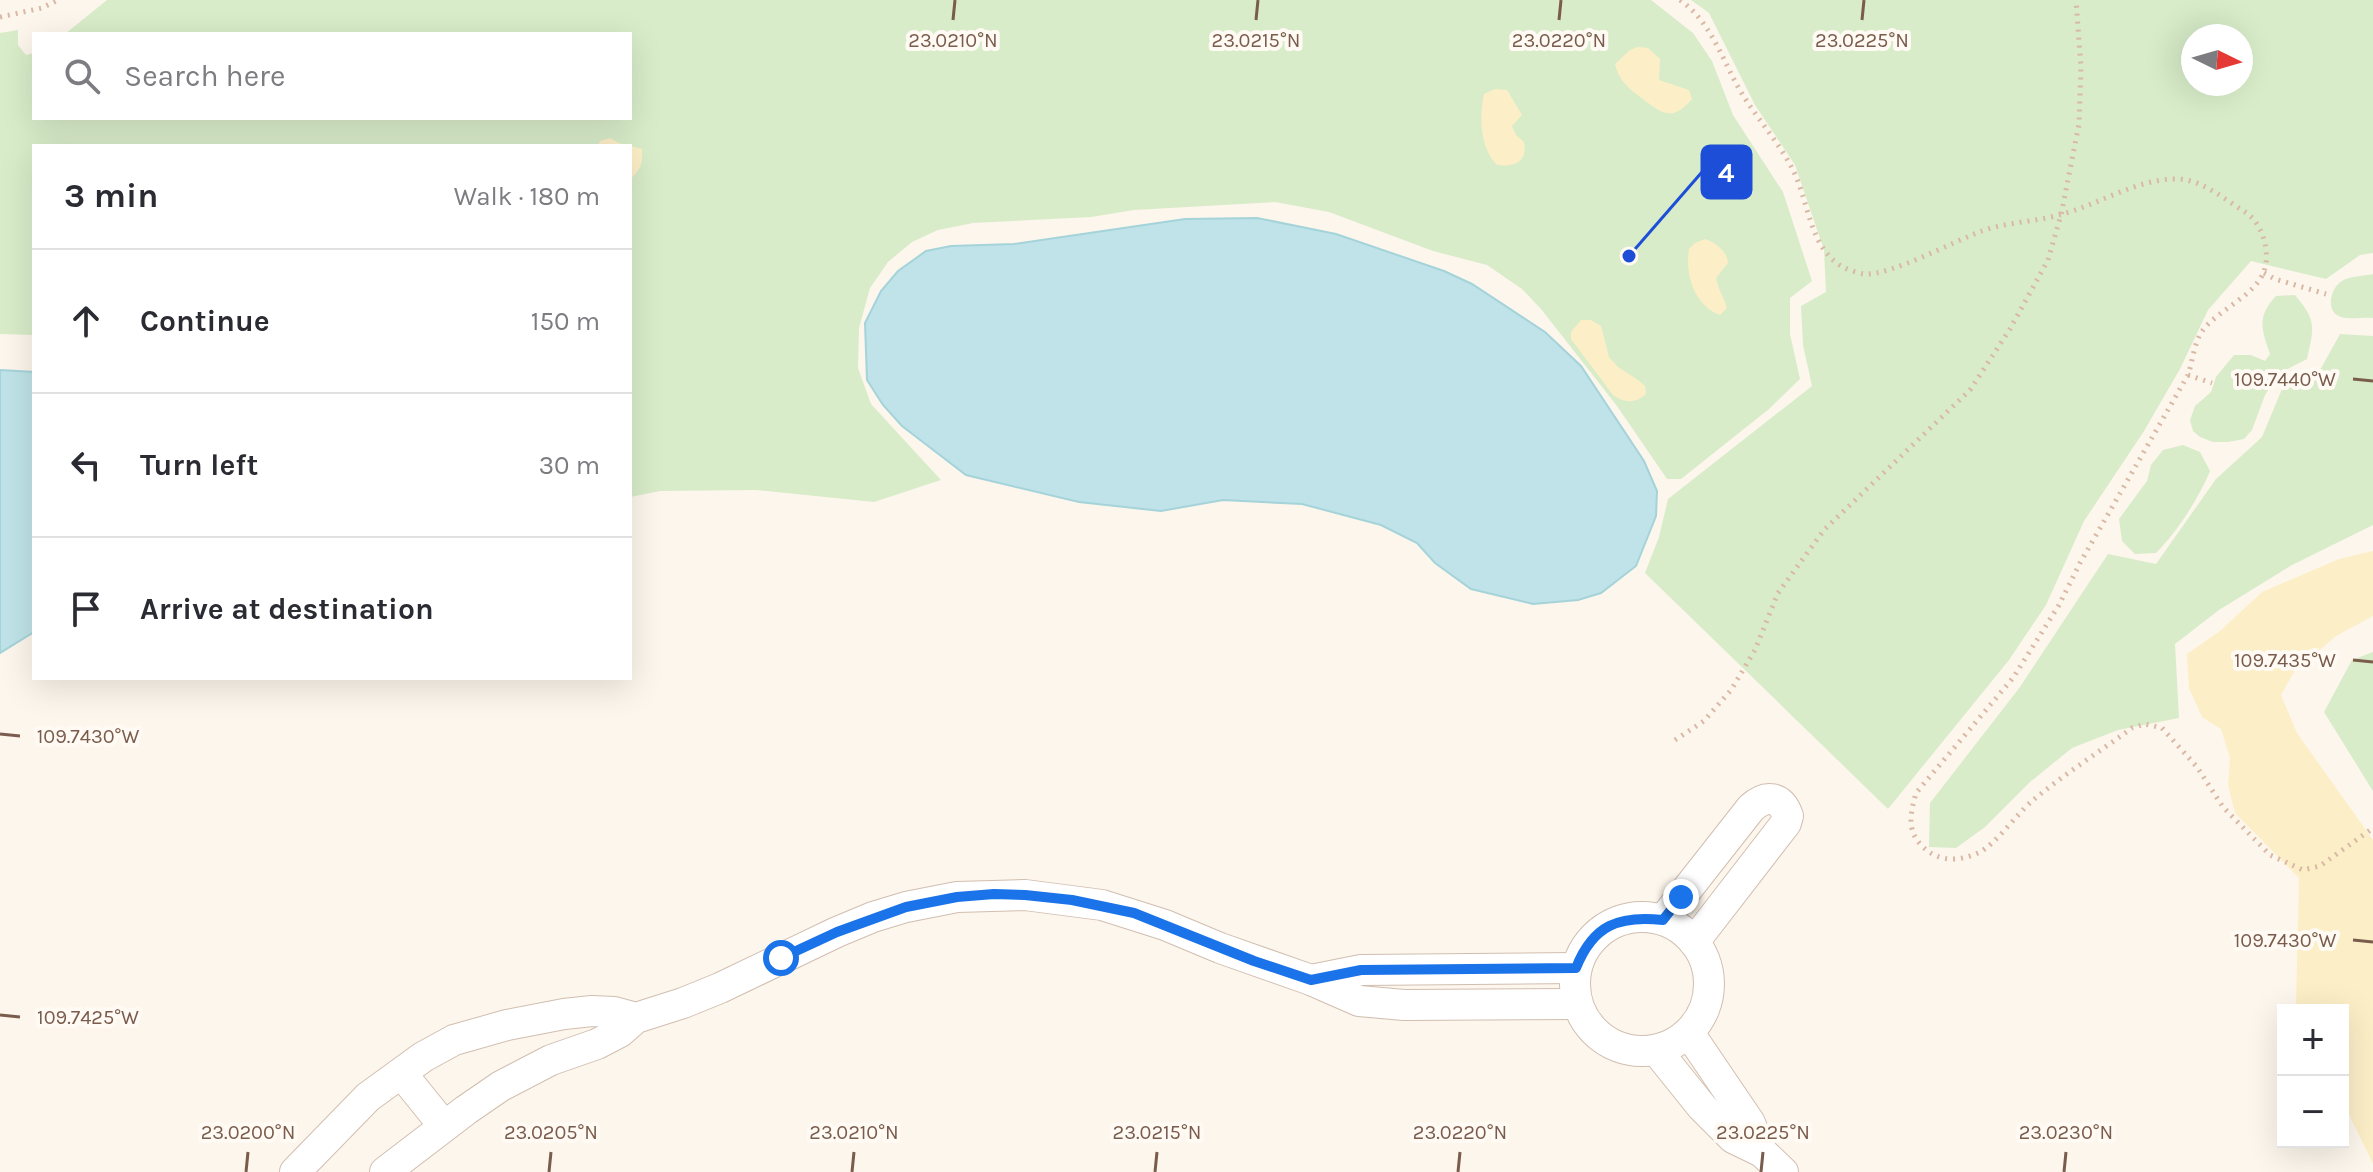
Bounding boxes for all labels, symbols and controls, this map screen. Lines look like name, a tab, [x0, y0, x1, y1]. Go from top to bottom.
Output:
north arrow	[2181, 24, 2253, 96]
text: 23.0210°N	[908, 29, 998, 52]
text: 23.0215°N	[1212, 29, 1300, 52]
text: 23.0220°N	[1512, 29, 1606, 52]
text: 23.0225°N	[1815, 29, 1909, 52]
search box	[32, 32, 632, 120]
icon: search	[60, 54, 104, 98]
text: Search here	[124, 58, 285, 94]
callout: 4	[1702, 146, 1751, 198]
text: 4	[1718, 156, 1735, 189]
text: 3 min	[64, 176, 158, 216]
text: Walk · 180 m	[454, 181, 600, 212]
icon: ahead	[64, 299, 108, 343]
text: Continue	[140, 303, 270, 339]
text: 150 m	[531, 306, 600, 337]
text: 109.7440°W	[2234, 368, 2336, 391]
icon: left	[64, 443, 108, 487]
text: Turn left	[140, 447, 258, 483]
text: 30 m	[539, 450, 600, 481]
icon: arrive	[64, 587, 108, 631]
text: Arrive at destination	[140, 591, 434, 627]
text: 109.7435°W	[2234, 649, 2336, 672]
text: 109.7430°W	[37, 725, 139, 748]
route end	[1663, 879, 1699, 915]
text: 109.7430°W	[2234, 929, 2336, 952]
route start	[763, 940, 799, 976]
map controls	[2277, 1004, 2349, 1148]
button: +	[2277, 1004, 2349, 1076]
text: 109.7425°W	[37, 1006, 139, 1029]
button: −	[2277, 1076, 2349, 1148]
text: 23.0200°N	[201, 1121, 295, 1144]
text: 23.0205°N	[504, 1121, 598, 1144]
text: 23.0210°N	[809, 1121, 899, 1144]
text: 23.0215°N	[1113, 1121, 1201, 1144]
text: 23.0220°N	[1413, 1121, 1507, 1144]
text: 23.0225°N	[1716, 1121, 1810, 1144]
text: 23.0230°N	[2019, 1121, 2113, 1144]

